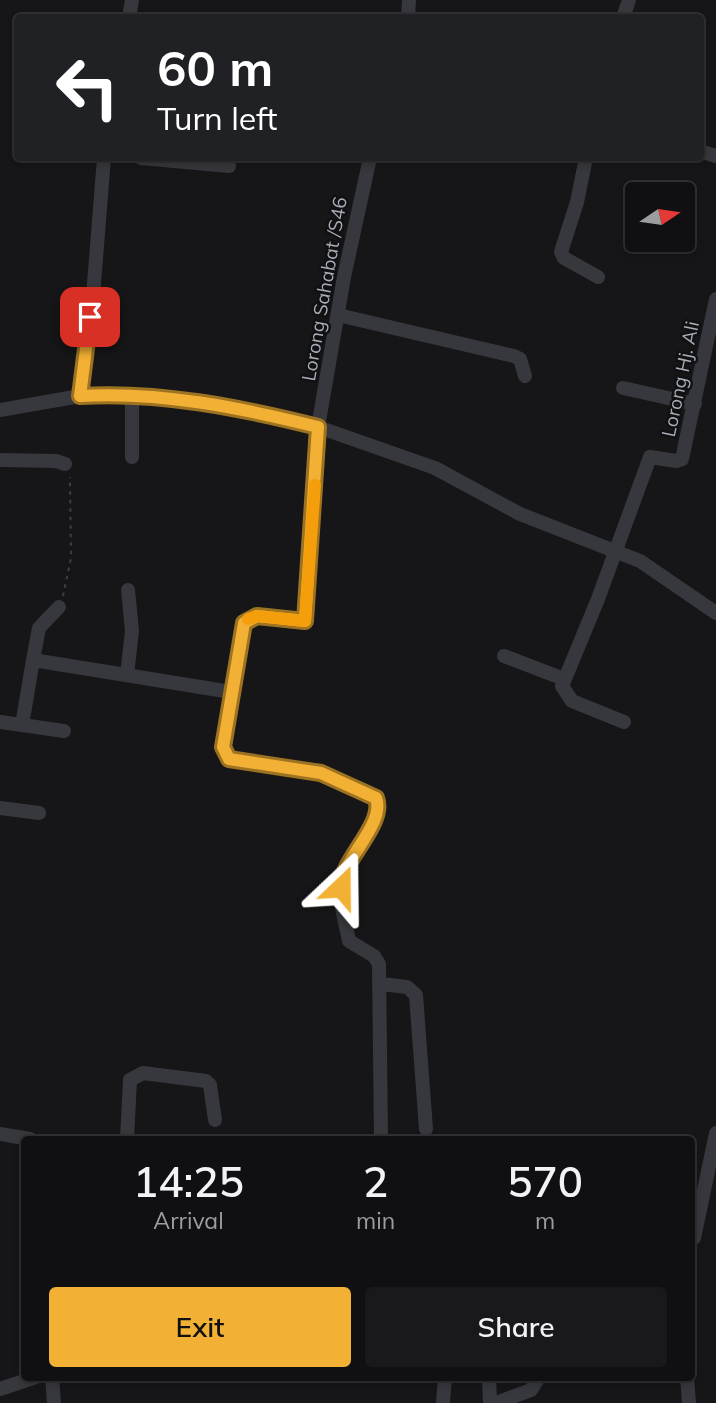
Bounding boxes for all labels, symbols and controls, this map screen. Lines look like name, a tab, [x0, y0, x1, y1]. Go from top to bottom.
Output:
text: 60 m	[157, 37, 273, 98]
icon: left	[42, 42, 133, 133]
text: Turn left	[157, 98, 277, 138]
north arrow	[625, 182, 695, 252]
map controls	[625, 182, 695, 252]
street label: Lorong Sahabat /S46	[296, 195, 352, 383]
pin	[60, 287, 120, 347]
icon: arrive	[71, 298, 109, 336]
street label: Lorong Hj. Ali	[656, 319, 704, 439]
position arrow	[304, 850, 378, 924]
text: 14:25	[133, 1155, 244, 1208]
text: 2	[363, 1155, 388, 1208]
text: 570	[507, 1155, 583, 1208]
text: Arrival	[153, 1206, 224, 1235]
text: min	[356, 1206, 395, 1235]
text: m	[535, 1206, 555, 1235]
button: Exit	[49, 1287, 351, 1367]
button: Share	[365, 1287, 667, 1367]

